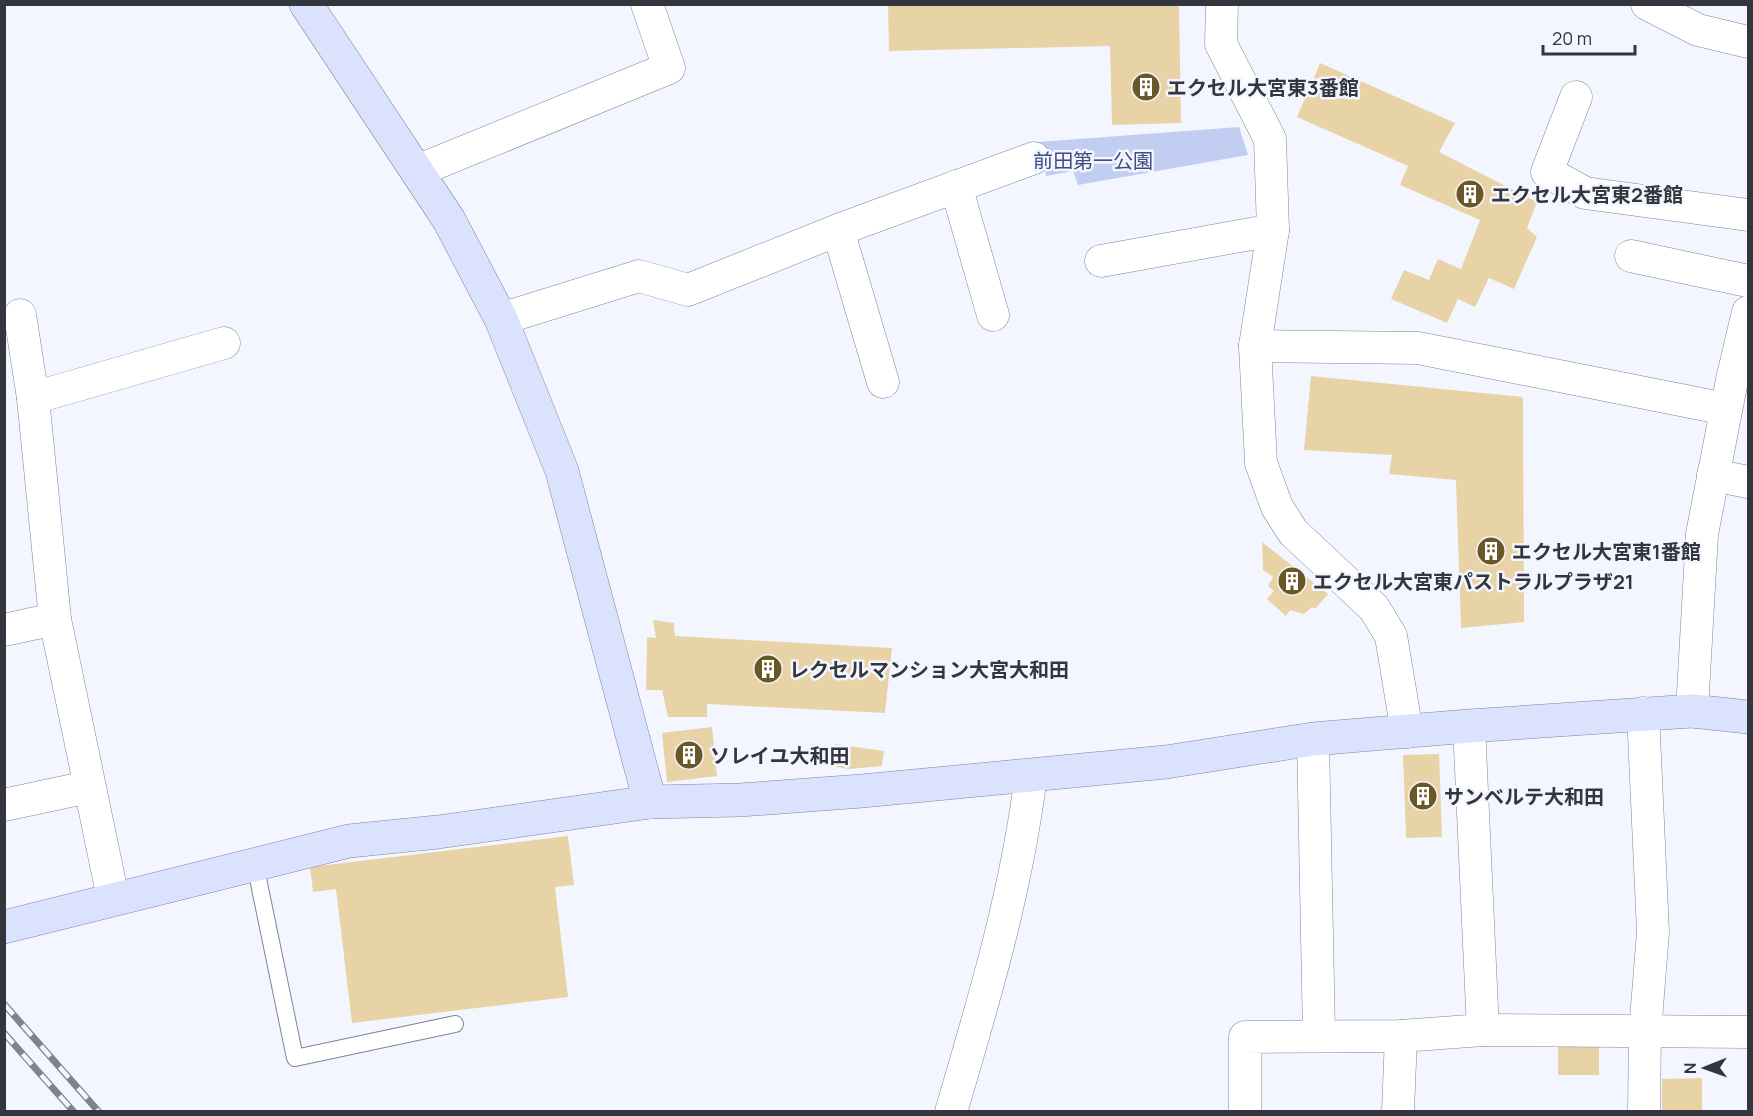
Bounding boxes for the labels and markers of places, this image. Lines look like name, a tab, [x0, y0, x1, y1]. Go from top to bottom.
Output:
building icon: エクセル大宮東3番館	[1130, 71, 1162, 103]
place label: エクセル大宮東3番館	[1167, 74, 1359, 101]
building icon: エクセル大宮東2番館	[1454, 178, 1486, 210]
place label: エクセル大宮東2番館	[1491, 181, 1683, 208]
building icon: エクセル大宮東1番館	[1475, 535, 1507, 567]
place label: エクセル大宮東1番館	[1512, 538, 1701, 565]
building icon: エクセル大宮東パストラルプラザ21	[1276, 565, 1308, 597]
place label: エクセル大宮東パストラルプラザ21	[1313, 568, 1634, 595]
building icon: レクセルマンション大宮大和田	[752, 653, 784, 685]
place label: レクセルマンション大宮大和田	[789, 656, 1069, 683]
building icon: ソレイユ大和田	[673, 739, 705, 771]
place label: ソレイユ大和田	[710, 742, 850, 769]
building icon: サンベルテ大和田	[1407, 780, 1439, 812]
place label: サンベルテ大和田	[1444, 783, 1604, 810]

